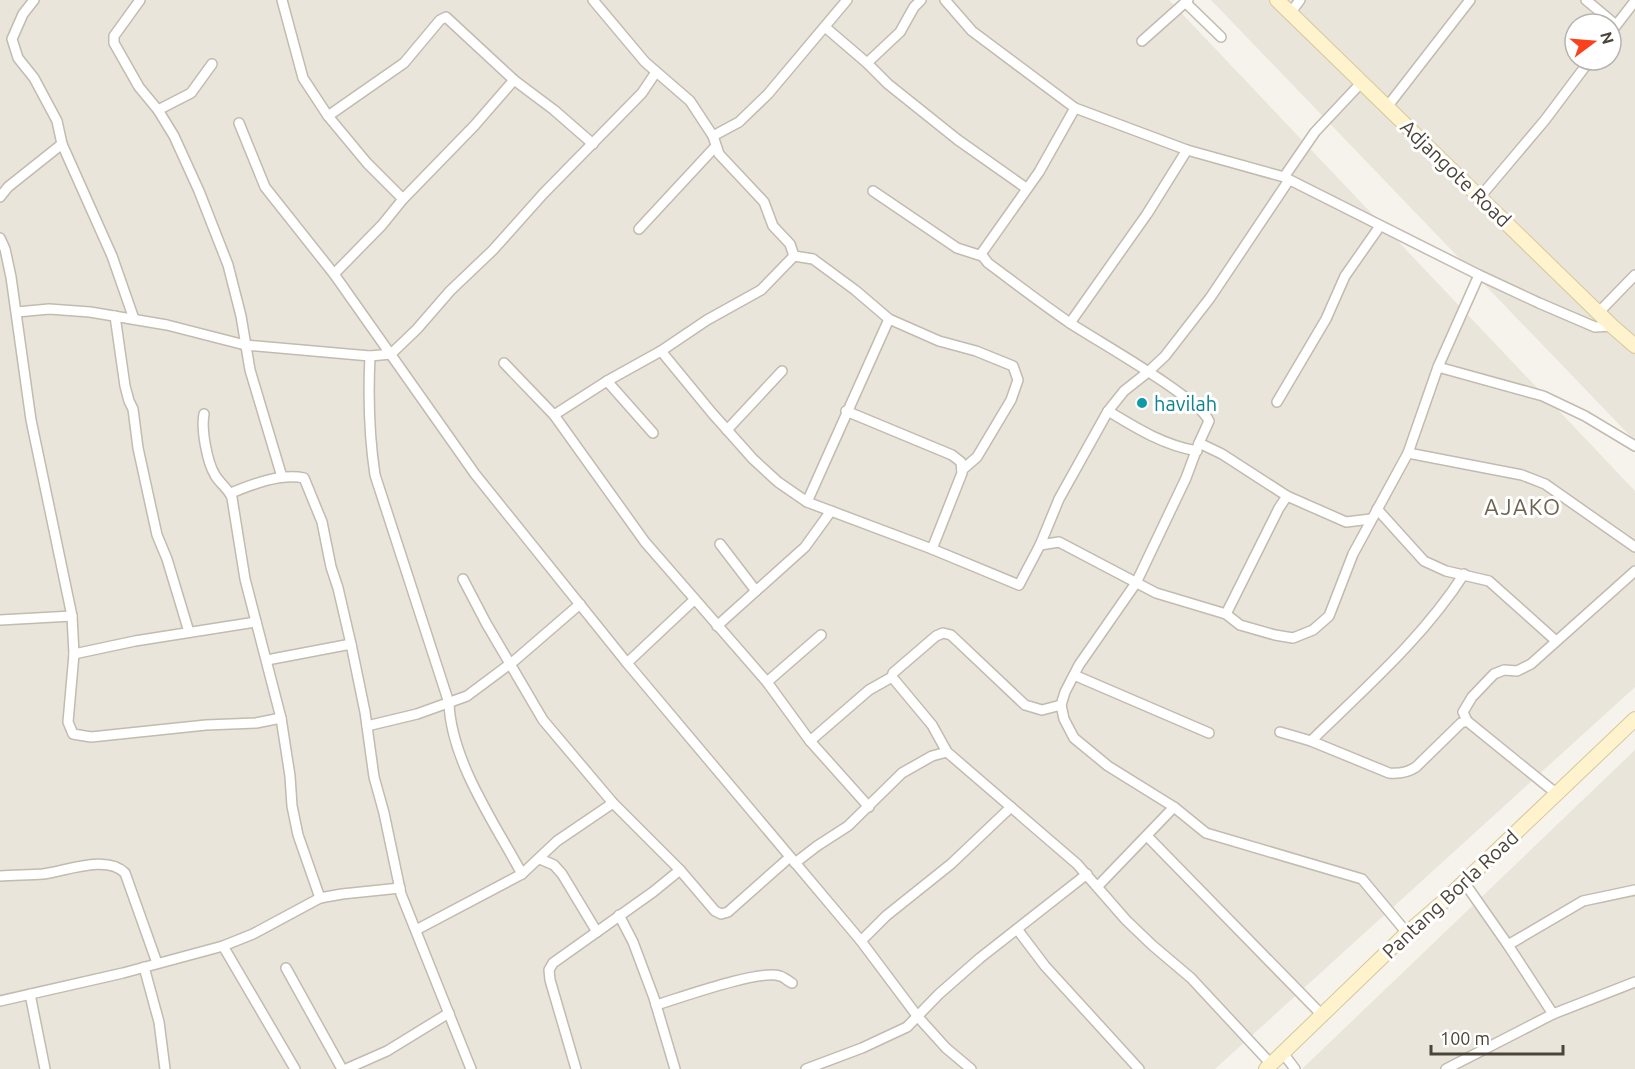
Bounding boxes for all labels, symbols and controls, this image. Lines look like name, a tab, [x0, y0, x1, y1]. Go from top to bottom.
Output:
north arrow	[1563, 12, 1623, 72]
text: N	[1597, 30, 1618, 46]
street label: Adjangote Road	[1396, 115, 1516, 231]
place label: havilah	[1154, 392, 1217, 415]
marker: havilah	[1135, 396, 1149, 410]
district label: AJAKO	[1484, 494, 1562, 519]
street label: Pantang Borla Road	[1377, 825, 1523, 963]
scale bar	[1431, 1018, 1563, 1056]
text: 100 m	[1440, 1028, 1490, 1048]

